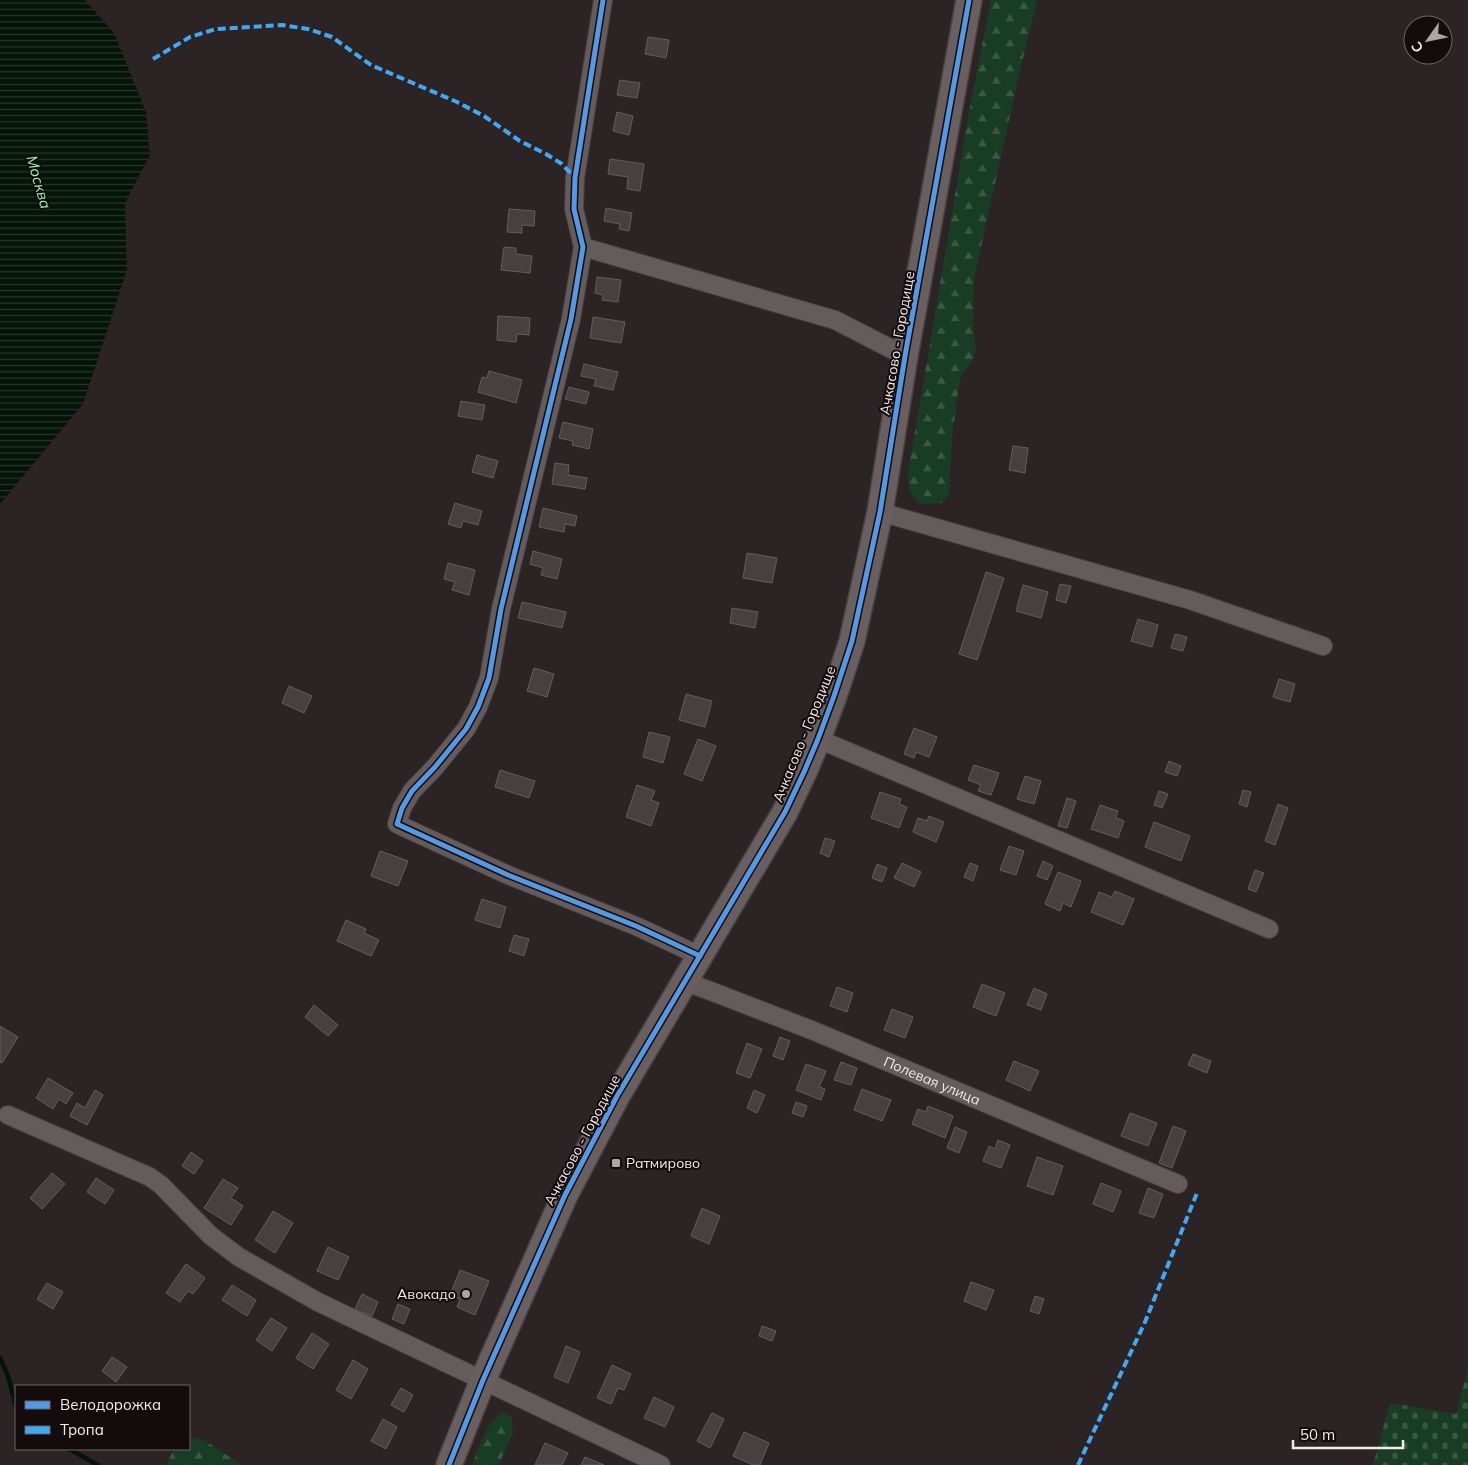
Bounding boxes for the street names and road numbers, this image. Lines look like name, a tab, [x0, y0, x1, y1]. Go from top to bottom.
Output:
street label: Ачкасово - Городище	[876, 270, 919, 416]
street label: Ачкасово - Городище	[768, 663, 840, 805]
street label: Полевая улица	[881, 1052, 983, 1109]
street label: Ачкасово - Городище	[540, 1071, 624, 1208]

